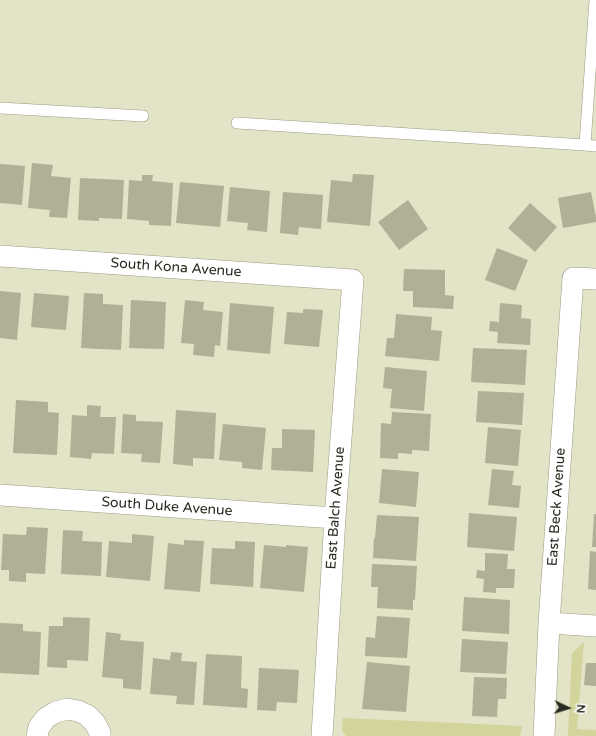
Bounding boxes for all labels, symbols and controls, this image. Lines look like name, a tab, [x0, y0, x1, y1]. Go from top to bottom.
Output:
street label: South Kona Avenue	[110, 255, 242, 281]
street label: East Balch Avenue	[323, 446, 349, 570]
street label: East Beck Avenue	[544, 447, 570, 567]
street label: South Duke Avenue	[101, 494, 233, 520]
north arrow	[548, 688, 588, 728]
text: N	[574, 704, 587, 714]

